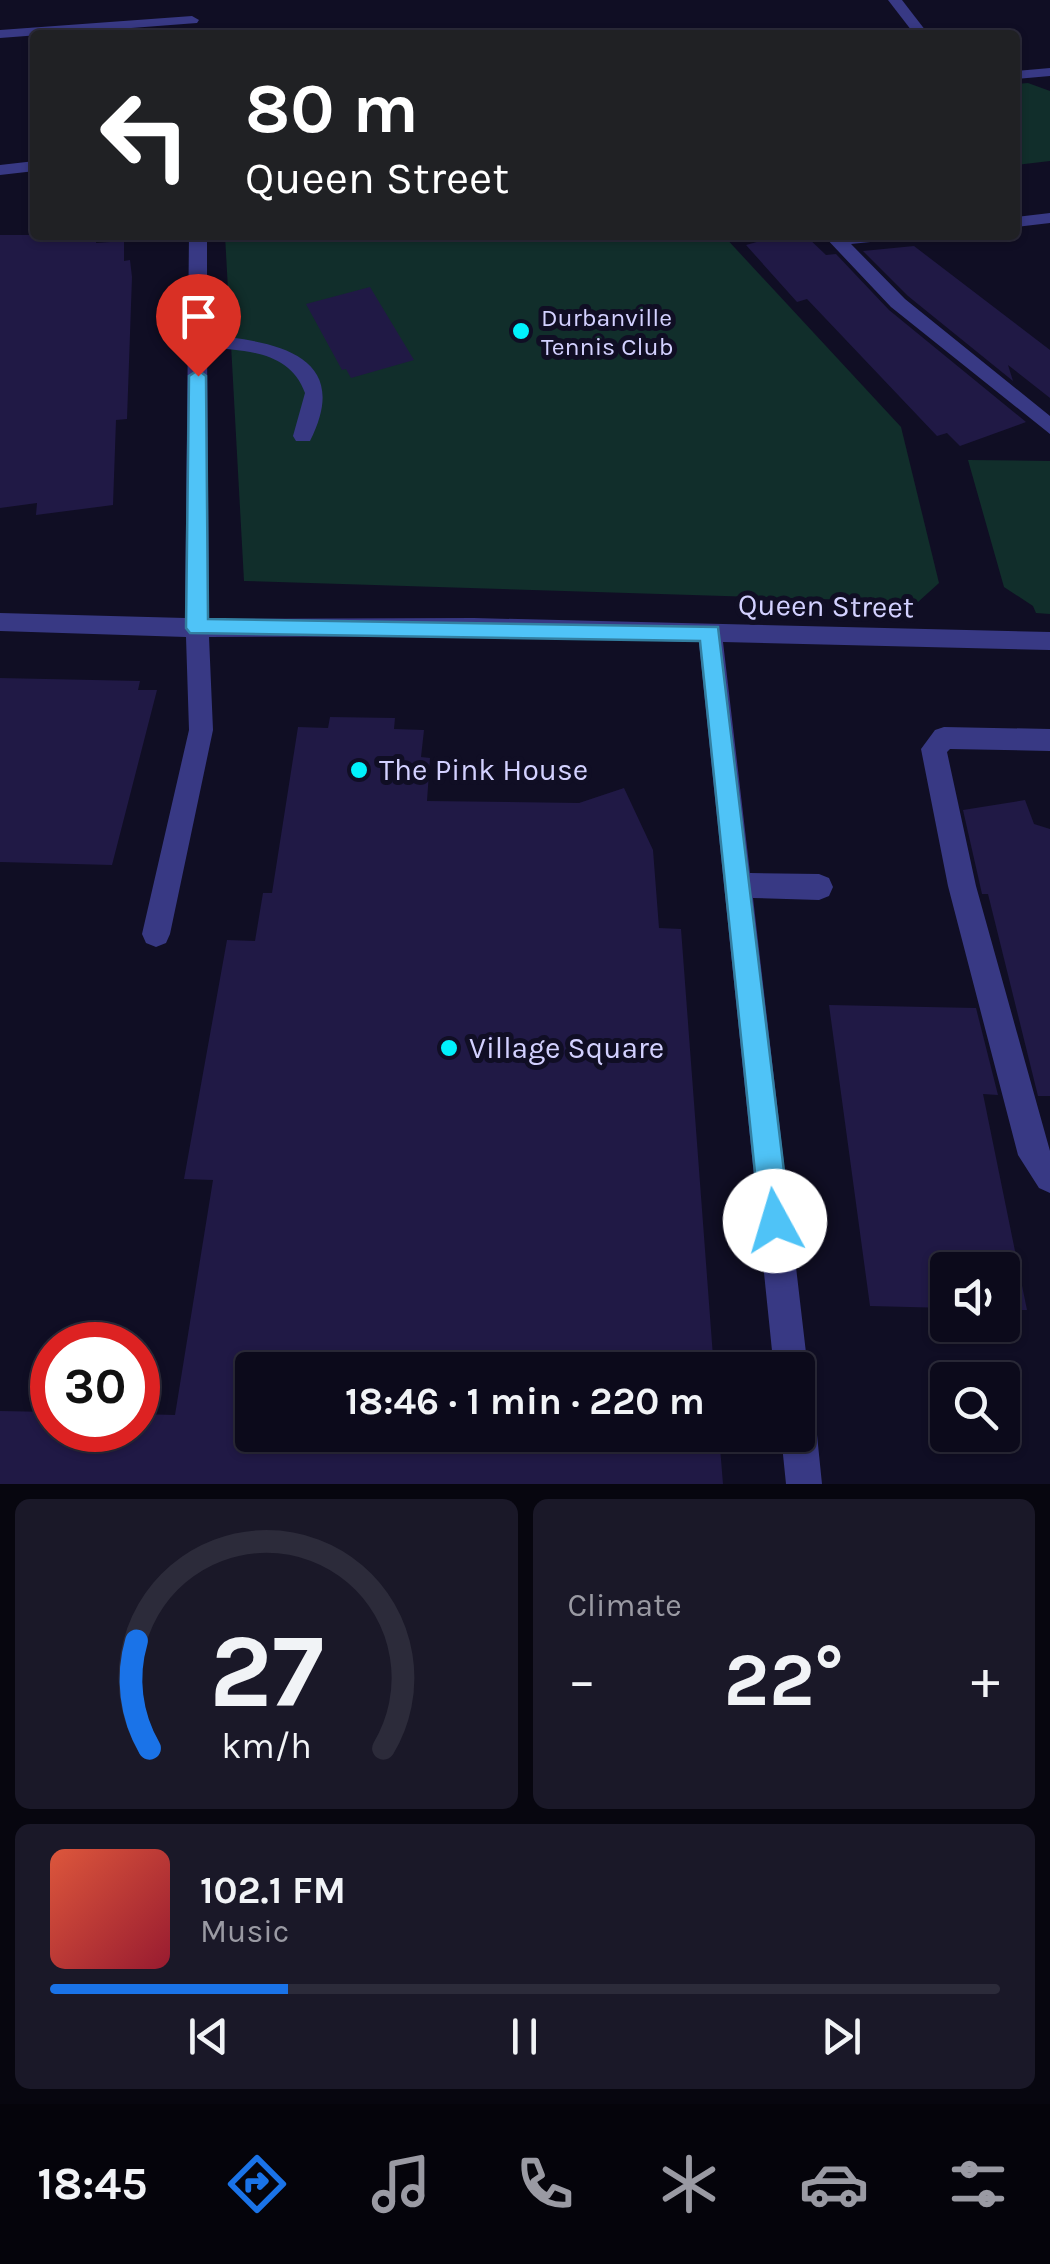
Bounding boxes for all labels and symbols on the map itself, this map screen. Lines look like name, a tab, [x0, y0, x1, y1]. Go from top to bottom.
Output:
pin	[156, 274, 241, 377]
place label: Durbanville Tennis Club	[541, 303, 673, 361]
marker: Durbanville Tennis Club	[510, 320, 532, 342]
street label: Queen Street	[738, 586, 914, 626]
place label: The Pink House	[379, 752, 588, 788]
marker: The Pink House	[348, 759, 370, 781]
place label: Village Square	[469, 1030, 664, 1066]
marker: Village Square	[438, 1037, 460, 1059]
position arrow	[723, 1169, 827, 1273]
speed limit sign: 30	[30, 1322, 160, 1452]

